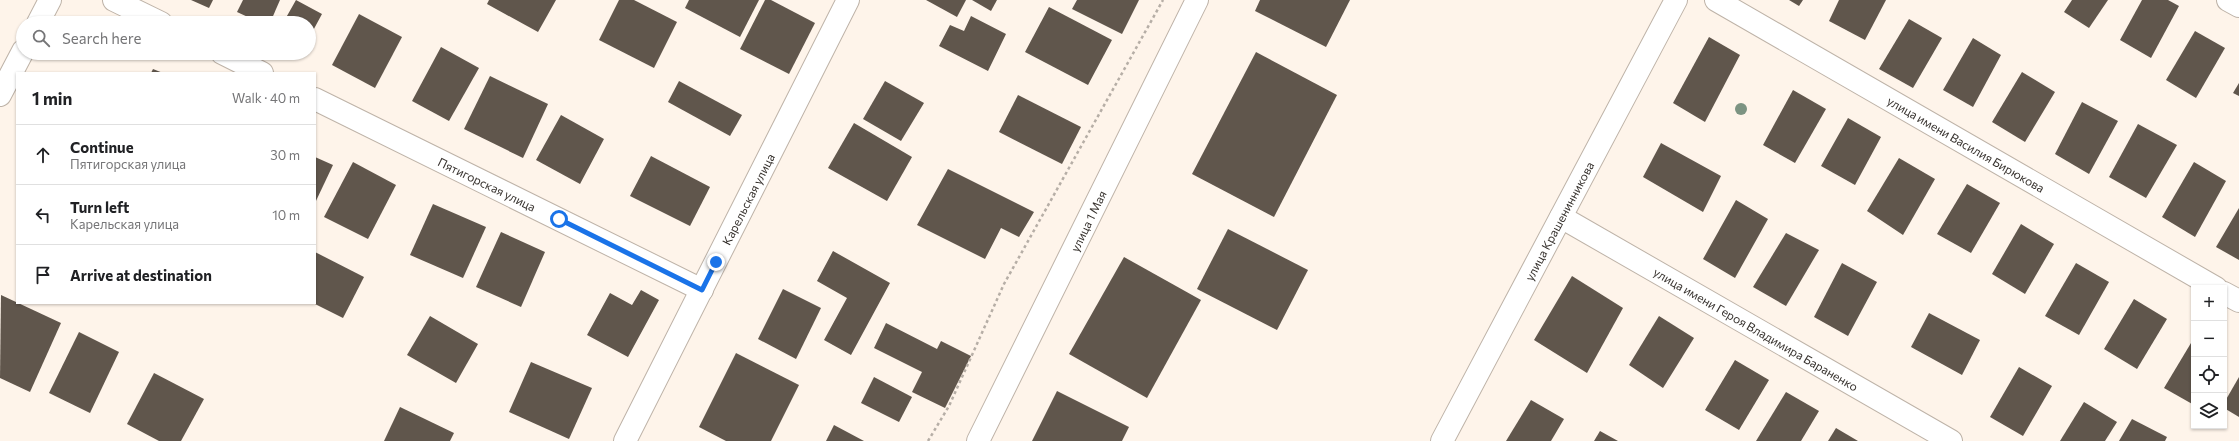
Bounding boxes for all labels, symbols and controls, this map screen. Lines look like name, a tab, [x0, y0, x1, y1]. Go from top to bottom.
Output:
search box	[16, 16, 316, 60]
icon: search	[30, 27, 52, 49]
text: Search here	[62, 29, 141, 47]
text: 1 min	[32, 88, 72, 109]
text: Walk · 40 m	[232, 90, 300, 106]
street label: улица имени Василия Бирюкова	[1885, 93, 2047, 195]
text: Continue	[70, 138, 134, 156]
icon: ahead	[32, 144, 54, 166]
text: 30 m	[270, 147, 300, 163]
street label: Карельская улица	[719, 151, 777, 247]
street label: Пятигорская улица	[436, 154, 538, 214]
text: Пятигорская улица	[70, 156, 186, 172]
street label: улица Крашенинникова	[1522, 159, 1596, 283]
street label: улица 1 Мая	[1067, 188, 1109, 254]
text: Turn left	[70, 198, 129, 216]
icon: left	[32, 204, 54, 226]
text: 10 m	[272, 207, 300, 223]
route start	[550, 210, 568, 228]
text: Карельская улица	[70, 216, 179, 232]
route end	[707, 253, 725, 271]
icon: arrive	[32, 264, 54, 286]
street label: улица имени Героя Владимира Бараненко	[1651, 264, 1861, 394]
text: Arrive at destination	[70, 266, 212, 284]
map controls	[2191, 285, 2227, 429]
button: +	[2191, 285, 2227, 321]
button: −	[2191, 321, 2227, 357]
button: locate	[2191, 357, 2227, 393]
button: layers	[2191, 393, 2227, 429]

